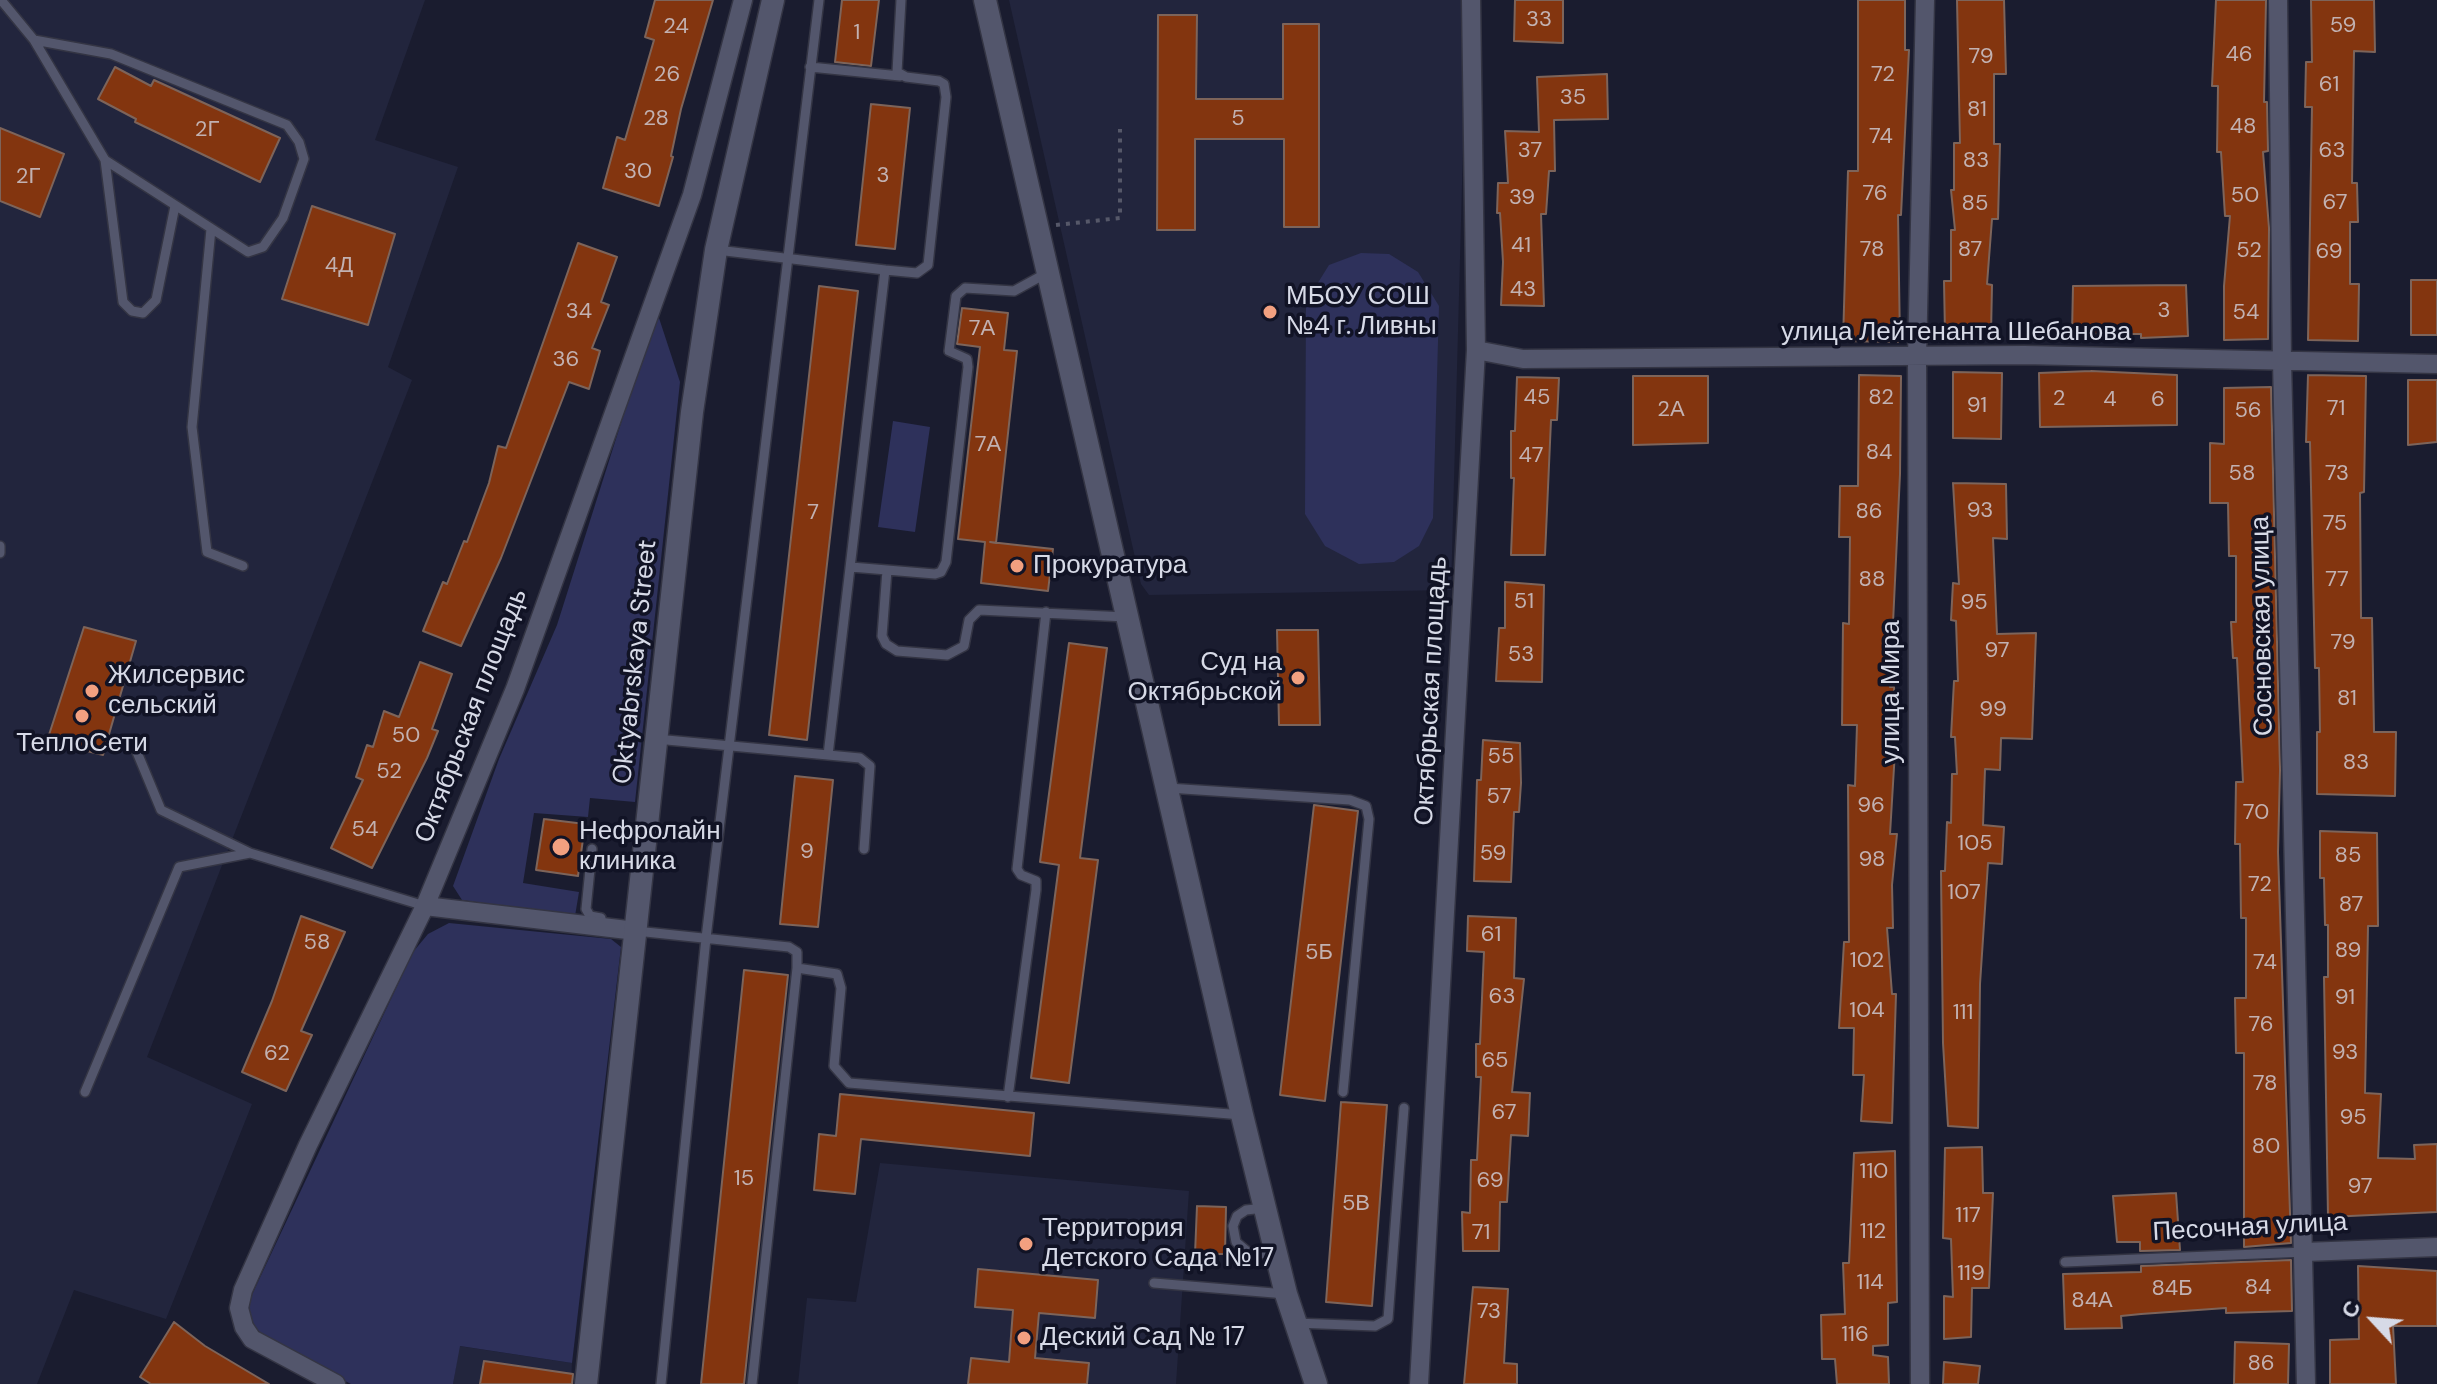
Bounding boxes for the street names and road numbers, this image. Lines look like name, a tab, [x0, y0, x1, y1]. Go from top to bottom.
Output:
street label: улица Лейтенанта Шебанова	[1781, 317, 2131, 349]
street label: Сосновская улица	[2245, 516, 2281, 736]
street label: Oktyabrskaya Street	[608, 538, 664, 786]
street label: Октябрьская площадь	[1409, 555, 1455, 827]
street label: Октябрьская площадь	[409, 584, 535, 848]
street label: улица Мира	[1876, 620, 1908, 764]
street label: Песочная улица	[2152, 1207, 2348, 1249]

